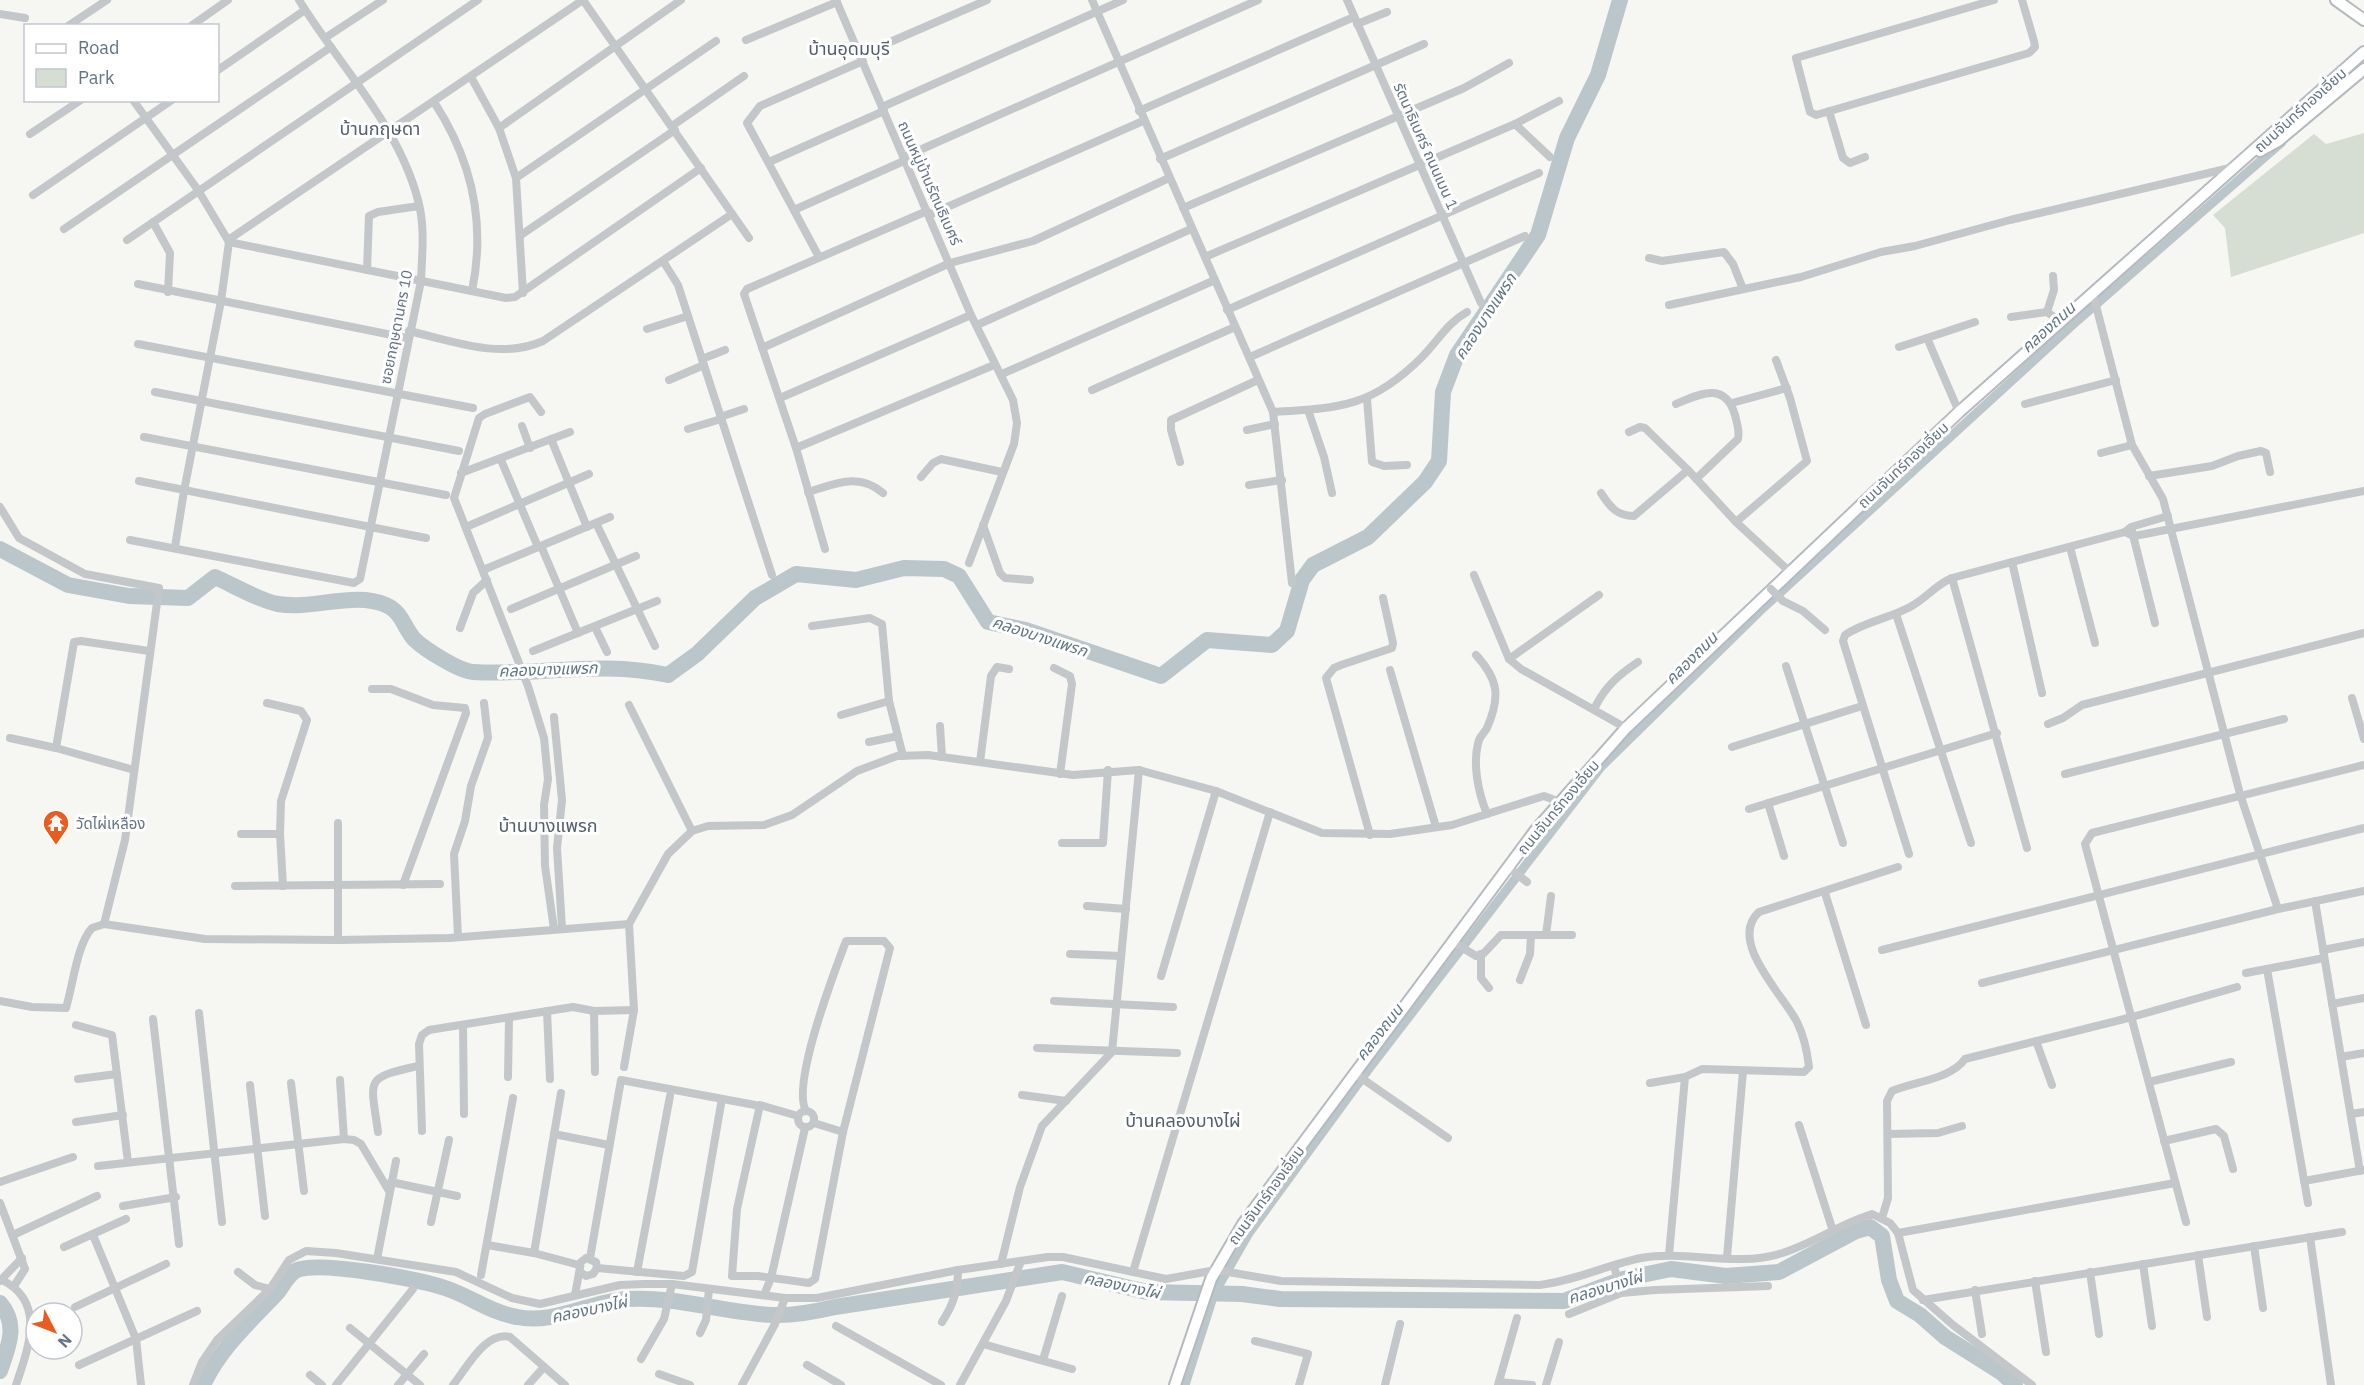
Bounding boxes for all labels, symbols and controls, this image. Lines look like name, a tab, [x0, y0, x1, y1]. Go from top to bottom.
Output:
legend	[24, 24, 219, 102]
text: Road	[78, 36, 119, 59]
district label: บ้านอุดมบุรี	[808, 37, 890, 60]
street label: ถนนจันทร์ทองเอี่ยม	[2249, 63, 2350, 156]
text: Park	[78, 66, 115, 89]
street label: รัตนาธิเบศร์ ถนนเมน 1	[1390, 80, 1462, 212]
district label: บ้านกฤษดา	[340, 117, 420, 140]
street label: ถนนหมู่บ้านรัตนธิเบศร์	[894, 118, 966, 249]
street label: ซอยกฤษดานคร 10	[376, 268, 416, 386]
water label: คลองบางแพรก	[1450, 268, 1521, 363]
water label: คลองถนน	[2017, 297, 2080, 357]
street label: ถนนจันทร์ทองเอี่ยม	[1853, 417, 1953, 512]
water label: คลองบางแพรก	[990, 611, 1091, 661]
water label: คลองถนน	[1661, 627, 1722, 688]
water label: คลองบางแพรก	[498, 657, 599, 681]
street label: ถนนจันทร์ทองเอี่ยม	[1512, 755, 1603, 858]
temple icon: วัดไผ่เหลือง	[41, 808, 71, 846]
place label: วัดไผ่เหลือง	[76, 814, 145, 833]
district label: บ้านบางแพรก	[498, 814, 598, 837]
water label: คลองถนน	[1351, 999, 1408, 1064]
district label: บ้านคลองบางไผ่	[1125, 1109, 1241, 1132]
street label: ถนนจันทร์ทองเอี่ยม	[1223, 1141, 1308, 1248]
water label: คลองบางไผ่	[1565, 1266, 1647, 1308]
water label: คลองบางไผ่	[1082, 1267, 1164, 1303]
water label: คลองบางไผ่	[549, 1291, 631, 1327]
north arrow	[24, 1301, 84, 1361]
text: N	[54, 1330, 76, 1352]

